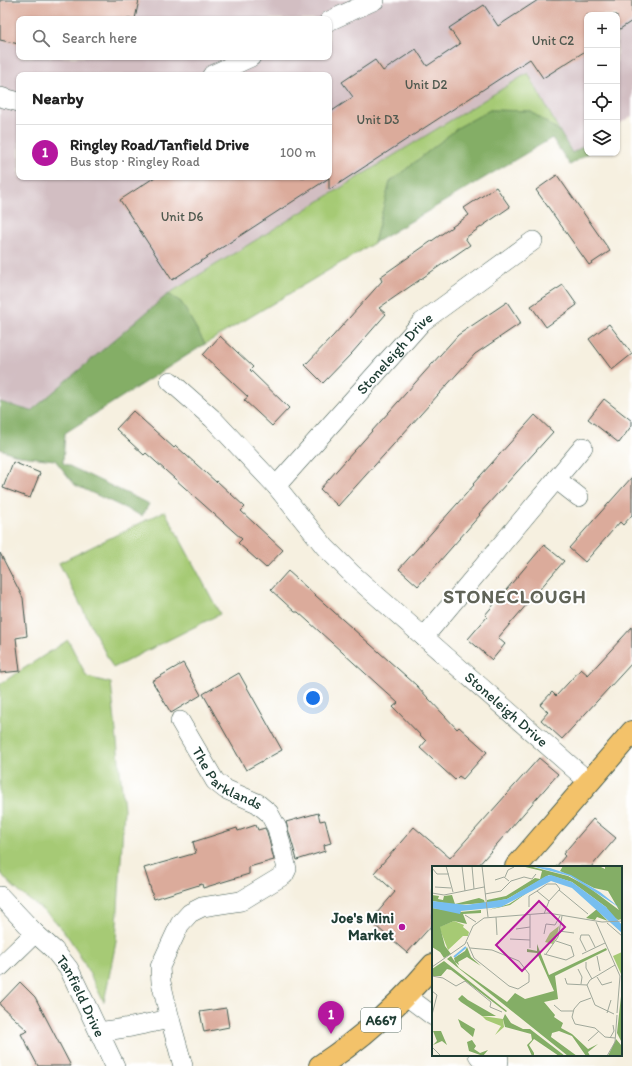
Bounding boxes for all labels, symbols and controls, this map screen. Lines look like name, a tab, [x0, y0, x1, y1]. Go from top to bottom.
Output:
map controls	[584, 12, 620, 156]
button: +	[584, 12, 620, 48]
search box	[16, 16, 332, 60]
icon: search	[30, 27, 52, 49]
text: Search here	[62, 29, 137, 47]
house number: Unit C2	[532, 33, 574, 48]
button: −	[584, 48, 620, 84]
house number: Unit D2	[405, 77, 447, 92]
button: locate	[584, 84, 620, 120]
text: Nearby	[32, 88, 84, 108]
house number: Unit D3	[357, 112, 399, 127]
button: layers	[584, 120, 620, 156]
text: Ringley Road/Tanfield Drive	[70, 136, 249, 154]
text: 1	[42, 145, 48, 160]
text: 100 m	[280, 145, 316, 160]
text: Bus stop · Ringley Road	[70, 154, 200, 169]
house number: Unit D6	[161, 209, 203, 224]
street label: Stoneleigh Drive	[353, 308, 436, 398]
district label: STONECLOUGH	[443, 585, 587, 608]
street label: Stoneleigh Drive	[461, 668, 552, 751]
your location	[303, 688, 323, 708]
street label: The Parklands	[188, 744, 267, 814]
inset map	[432, 866, 622, 1056]
place label: Joe's Mini Market	[331, 909, 394, 944]
marker: Joe's Mini Market	[397, 922, 407, 932]
street label: Tanfield Drive	[52, 951, 109, 1040]
pin: 1	[318, 1001, 344, 1034]
road number: A667	[361, 1008, 401, 1032]

